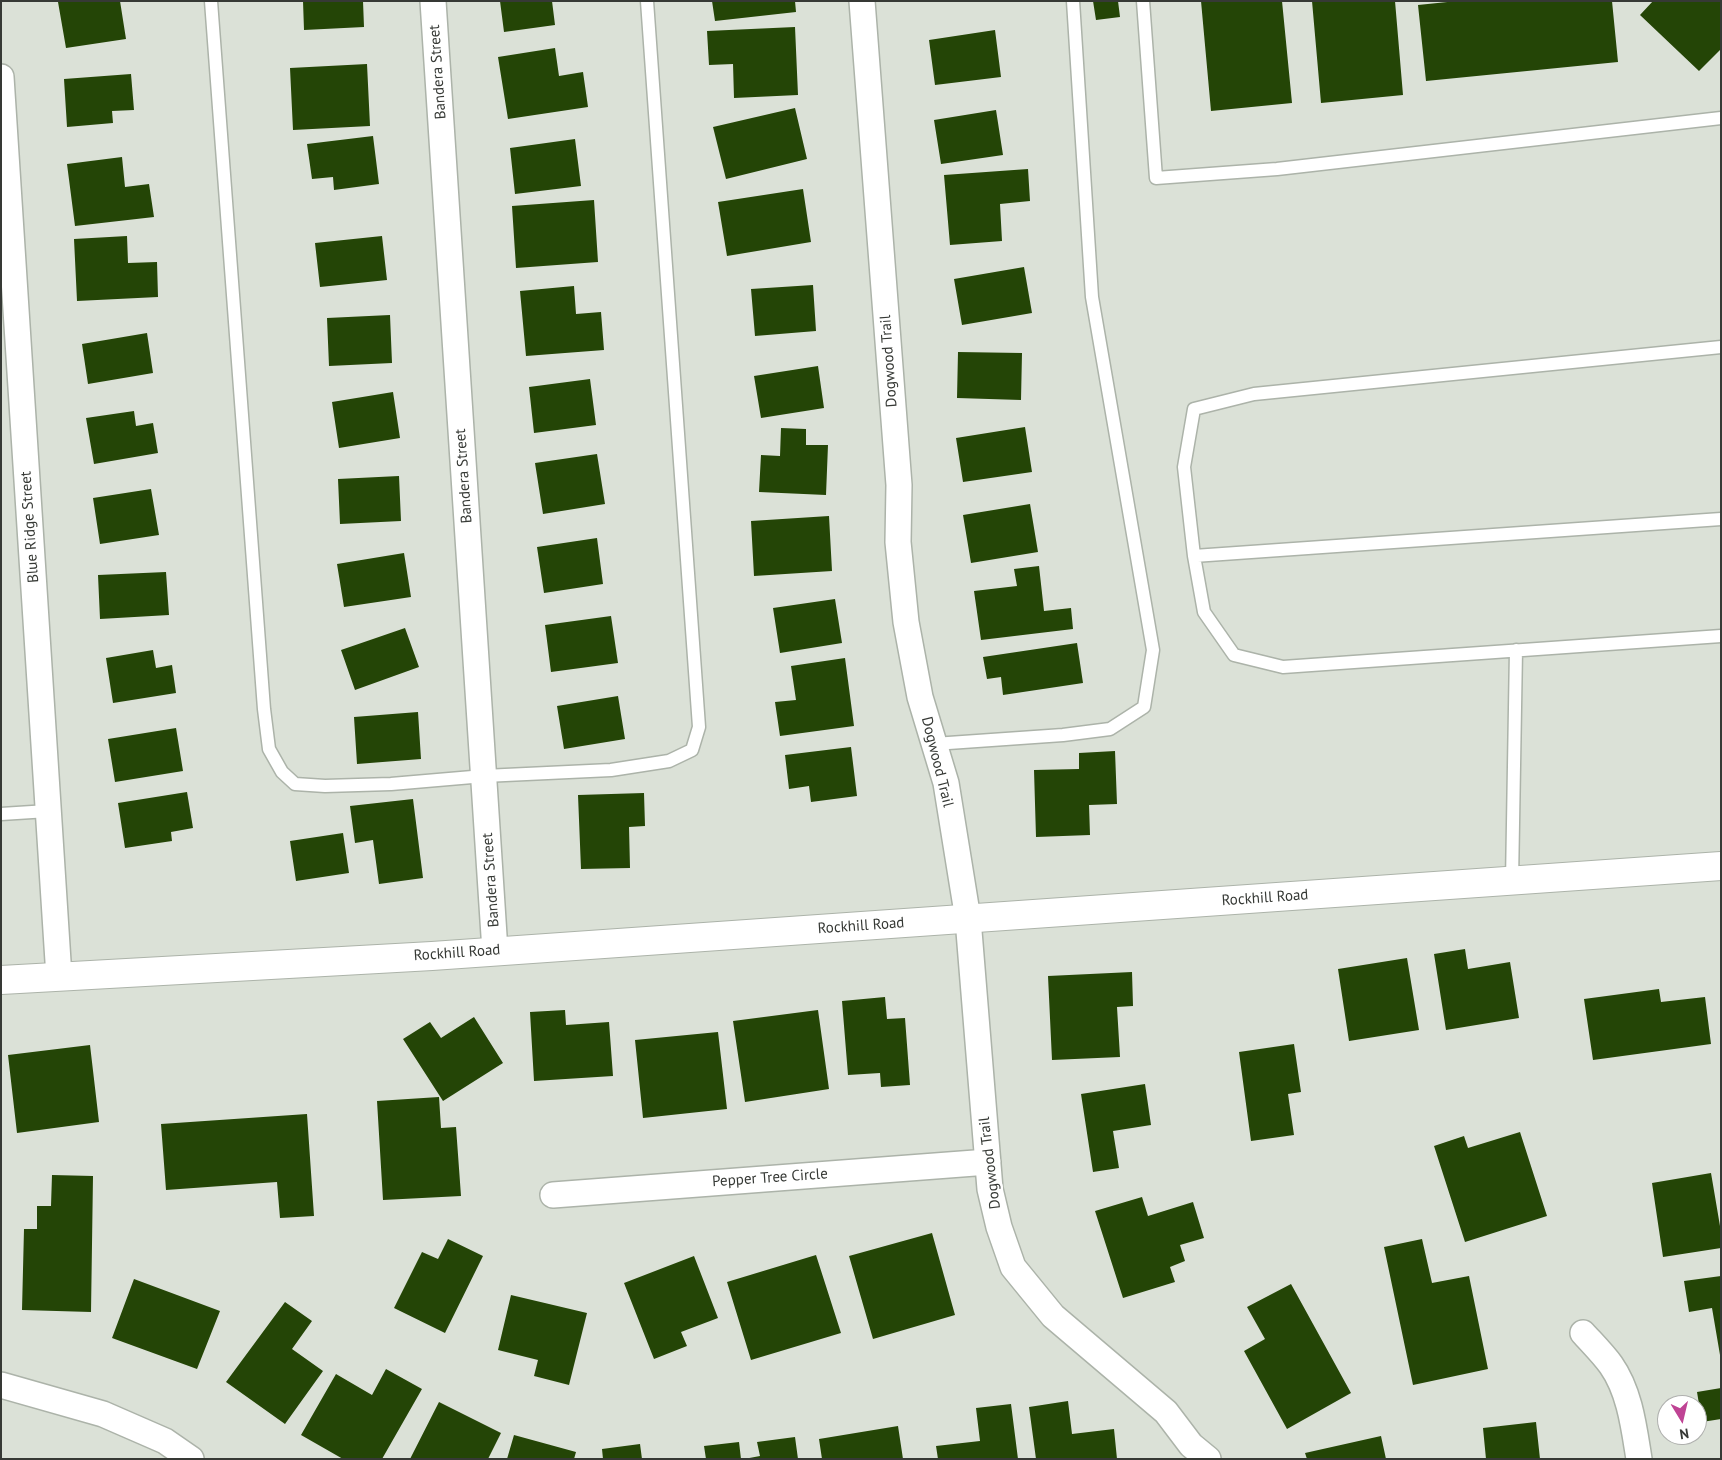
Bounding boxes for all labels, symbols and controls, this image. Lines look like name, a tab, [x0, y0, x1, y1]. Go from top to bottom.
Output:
street label: Bandera Street	[426, 24, 450, 120]
street label: Dogwood Trail	[877, 314, 901, 408]
street label: Bandera Street	[452, 428, 476, 524]
street label: Blue Ridge Street	[17, 471, 43, 583]
street label: Dogwood Trail	[917, 715, 957, 809]
street label: Bandera Street	[479, 832, 503, 928]
street label: Rockhill Road	[1221, 886, 1309, 910]
street label: Rockhill Road	[817, 914, 905, 938]
street label: Rockhill Road	[413, 941, 501, 965]
street label: Dogwood Trail	[975, 1116, 1005, 1210]
street label: Pepper Tree Circle	[712, 1165, 828, 1191]
north arrow	[1657, 1395, 1707, 1445]
text: N	[1678, 1424, 1690, 1443]

